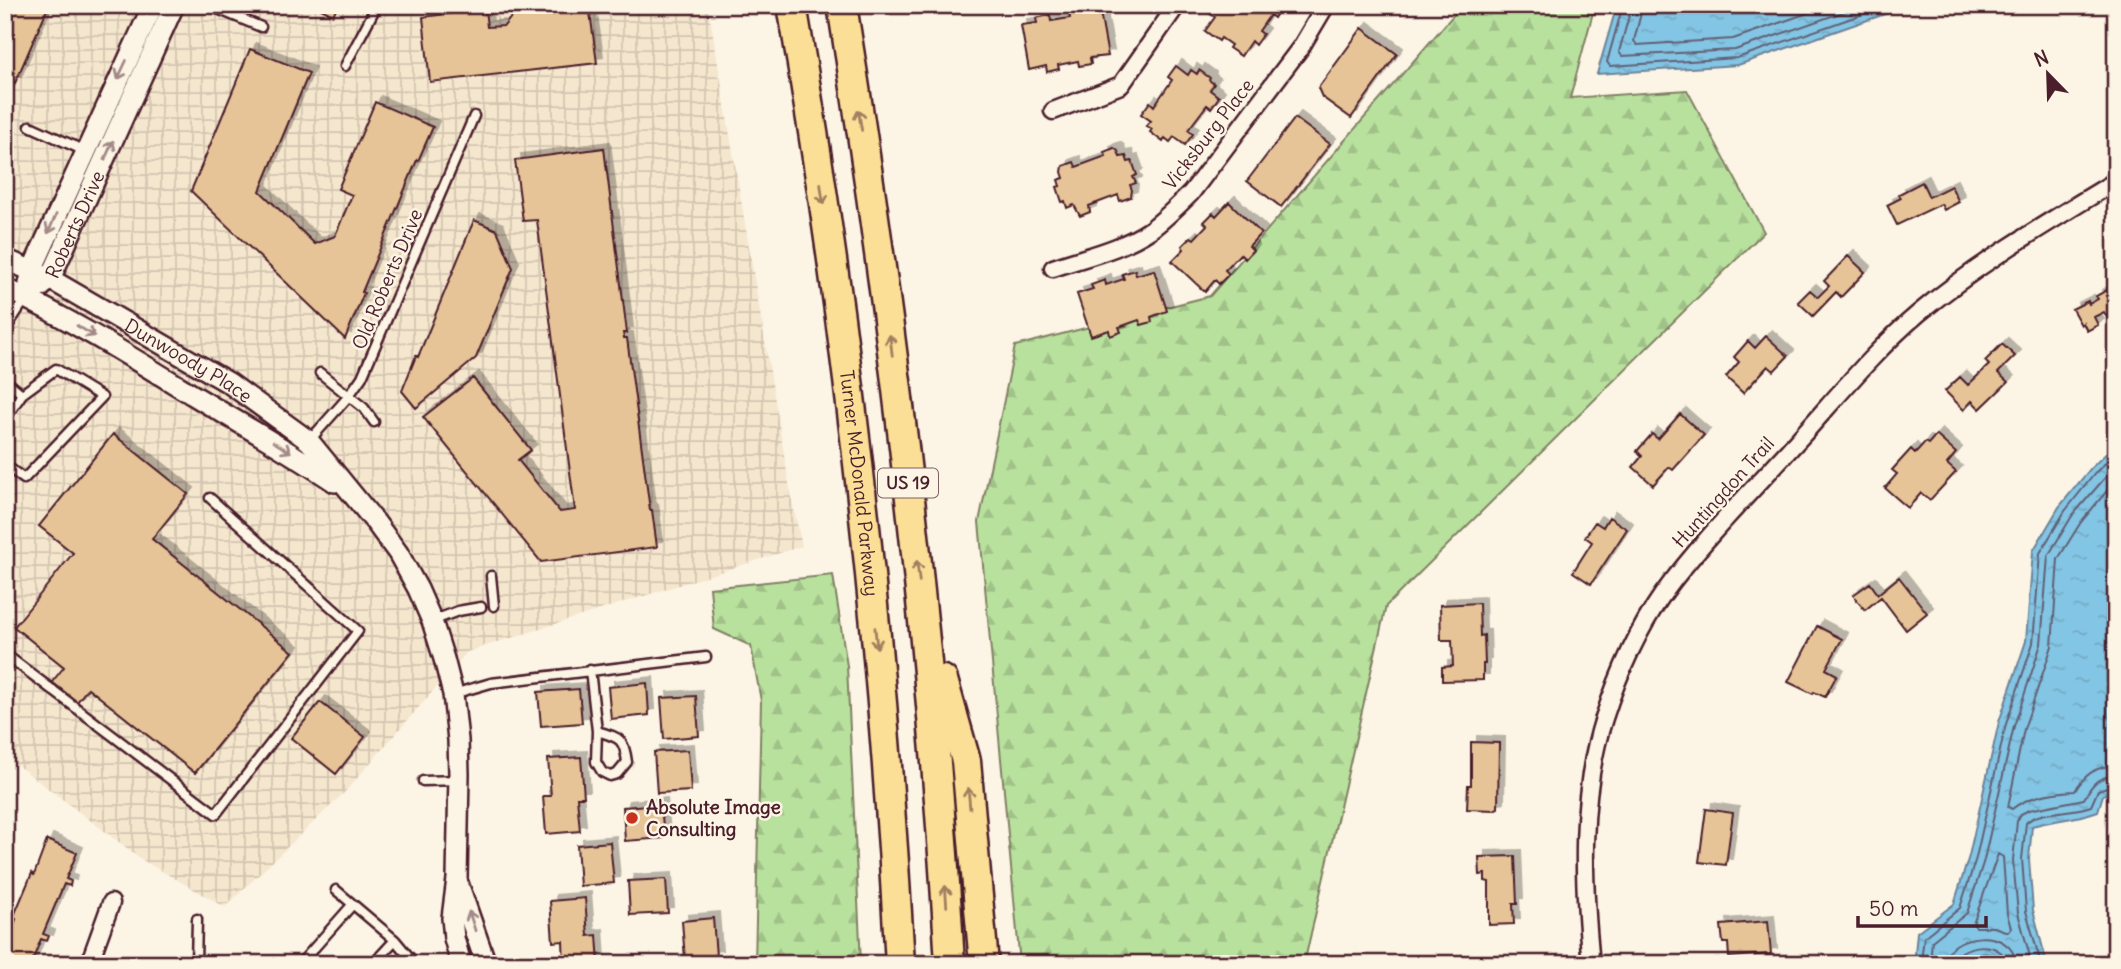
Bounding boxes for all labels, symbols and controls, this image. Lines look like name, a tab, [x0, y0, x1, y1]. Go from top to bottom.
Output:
north arrow	[2012, 38, 2082, 108]
text: N	[2031, 45, 2052, 72]
one-way arrow	[115, 59, 128, 80]
street label: Vicksburg Place	[1157, 74, 1259, 194]
one-way arrow	[854, 109, 867, 132]
one-way arrow	[103, 140, 116, 161]
street label: Roberts Drive	[40, 167, 110, 282]
one-way arrow	[816, 182, 829, 204]
street label: Old Roberts Drive	[347, 205, 427, 353]
one-way arrow	[45, 213, 58, 235]
street label: Dunwoody Place	[121, 313, 257, 408]
one-way arrow	[76, 324, 96, 338]
one-way arrow	[885, 335, 898, 357]
street label: Turner McDonald Parkway	[835, 369, 884, 597]
street label: Huntingdon Trail	[1667, 432, 1779, 552]
one-way arrow	[271, 440, 291, 454]
road number: US 19	[878, 468, 938, 498]
one-way arrow	[912, 561, 925, 583]
one-way arrow	[870, 627, 883, 649]
one-way arrow	[963, 787, 976, 810]
place label: Absolute Image Consulting	[646, 795, 781, 841]
marker: Absolute Image Consulting	[624, 810, 640, 826]
one-way arrow	[940, 884, 953, 907]
scale bar	[1858, 885, 1986, 929]
text: 50 m	[1869, 895, 1918, 922]
one-way arrow	[464, 911, 477, 933]

